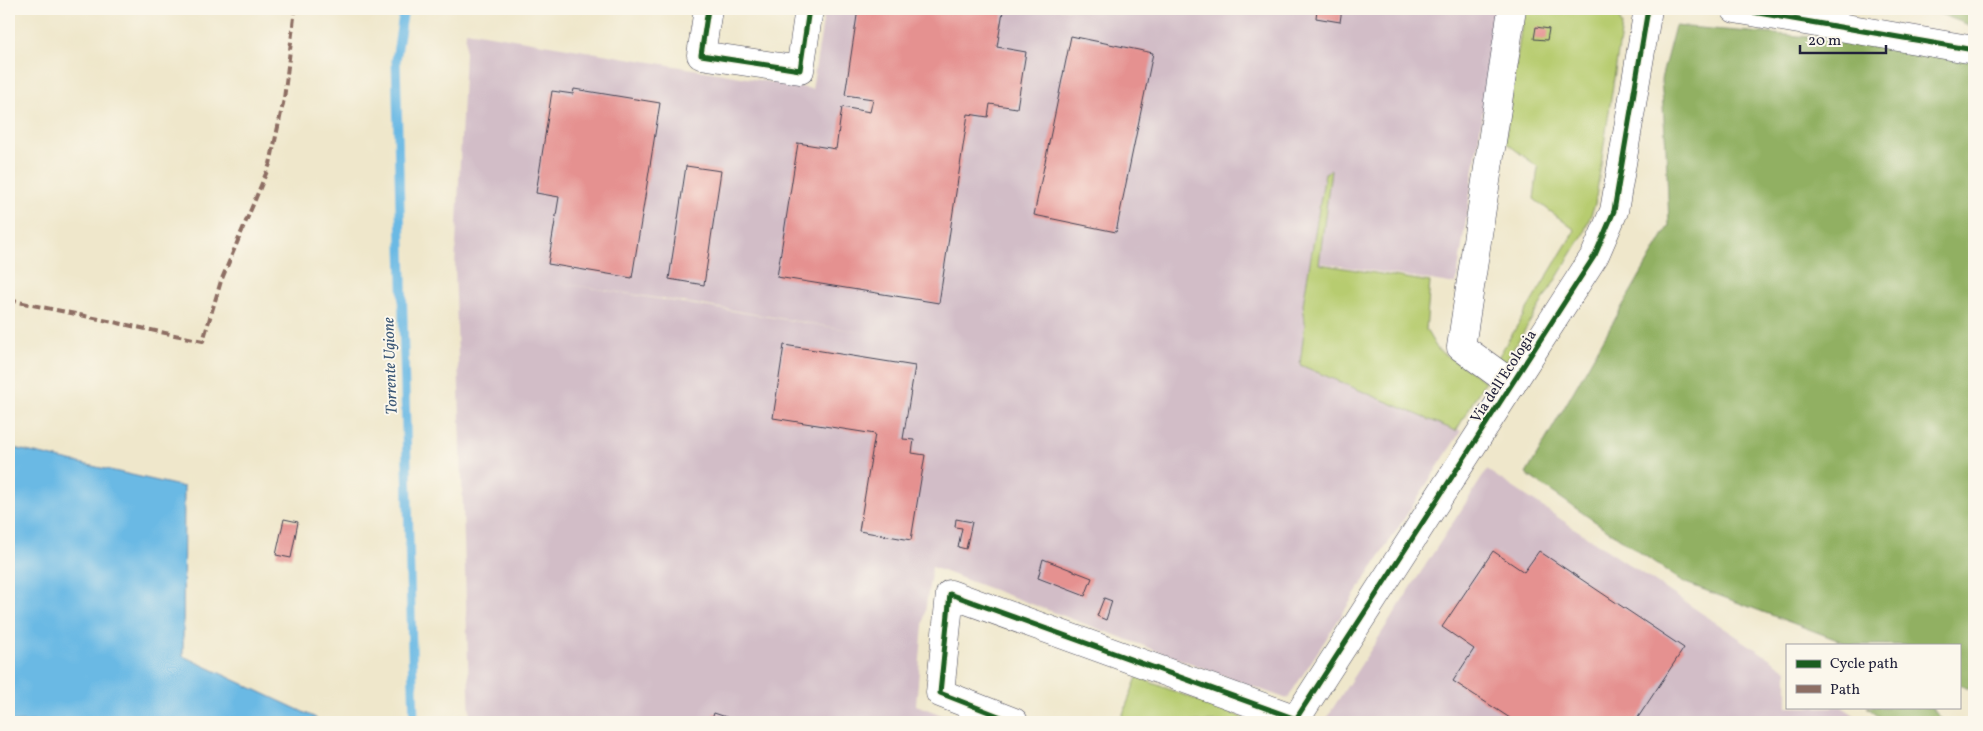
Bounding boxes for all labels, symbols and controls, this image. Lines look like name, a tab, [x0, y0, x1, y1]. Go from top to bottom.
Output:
scale bar	[1800, 22, 1887, 54]
text: 20 m	[1808, 31, 1841, 52]
water label: Torrente Ugione	[378, 317, 404, 415]
street label: Via dell'Ecologia	[1466, 326, 1542, 428]
legend	[1786, 644, 1960, 708]
text: Cycle path	[1830, 654, 1898, 675]
text: Path	[1830, 680, 1860, 701]

